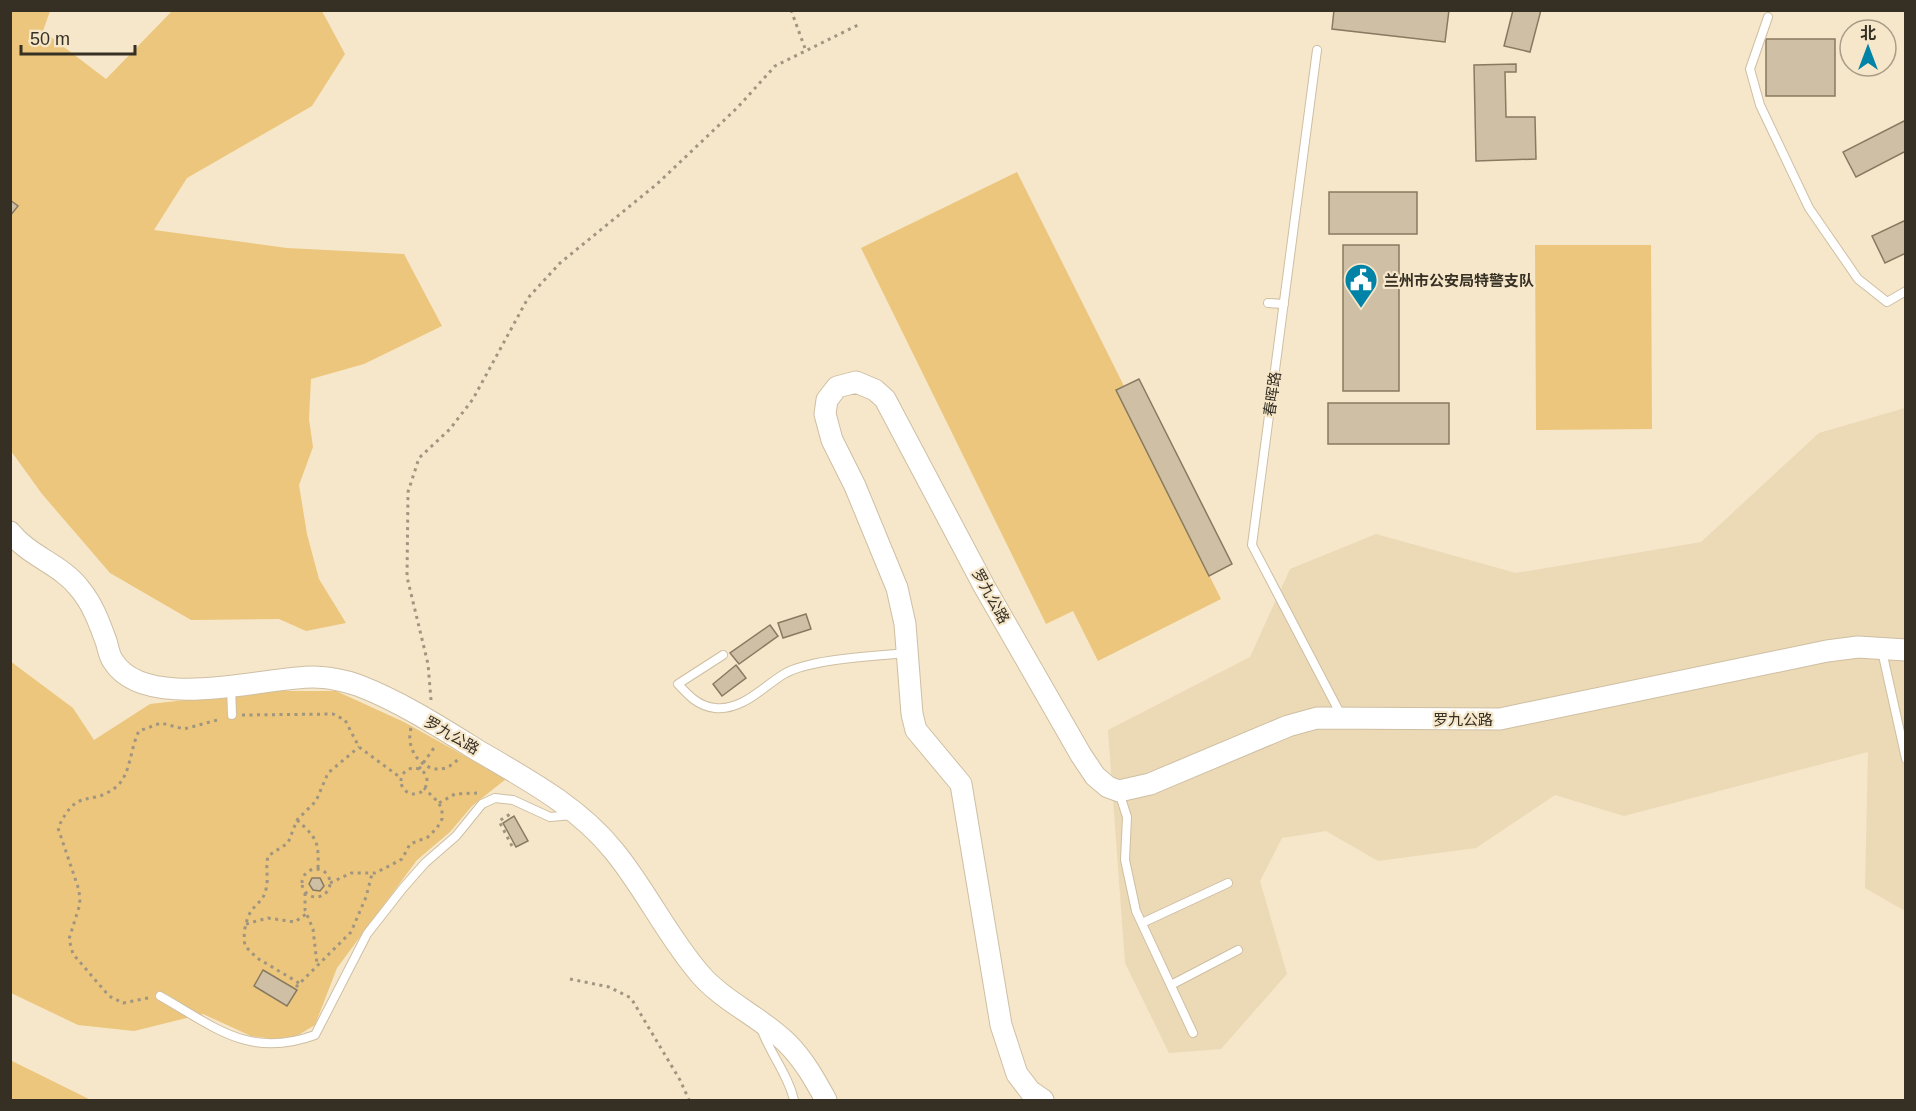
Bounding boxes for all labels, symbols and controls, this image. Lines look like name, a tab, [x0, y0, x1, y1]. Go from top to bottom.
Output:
scale bar	[21, 18, 135, 56]
north arrow	[1838, 18, 1898, 78]
text: 北	[1860, 25, 1876, 42]
text: 50 m	[30, 29, 70, 49]
public building icon: 兰州市公安局特警支队	[1343, 262, 1379, 309]
place label: 兰州市公安局特警支队	[1384, 272, 1534, 289]
street label: 春晖路	[1260, 371, 1284, 417]
street label: 罗九公路	[969, 566, 1013, 626]
street label: 罗九公路	[1433, 711, 1493, 728]
street label: 罗九公路	[422, 713, 482, 757]

